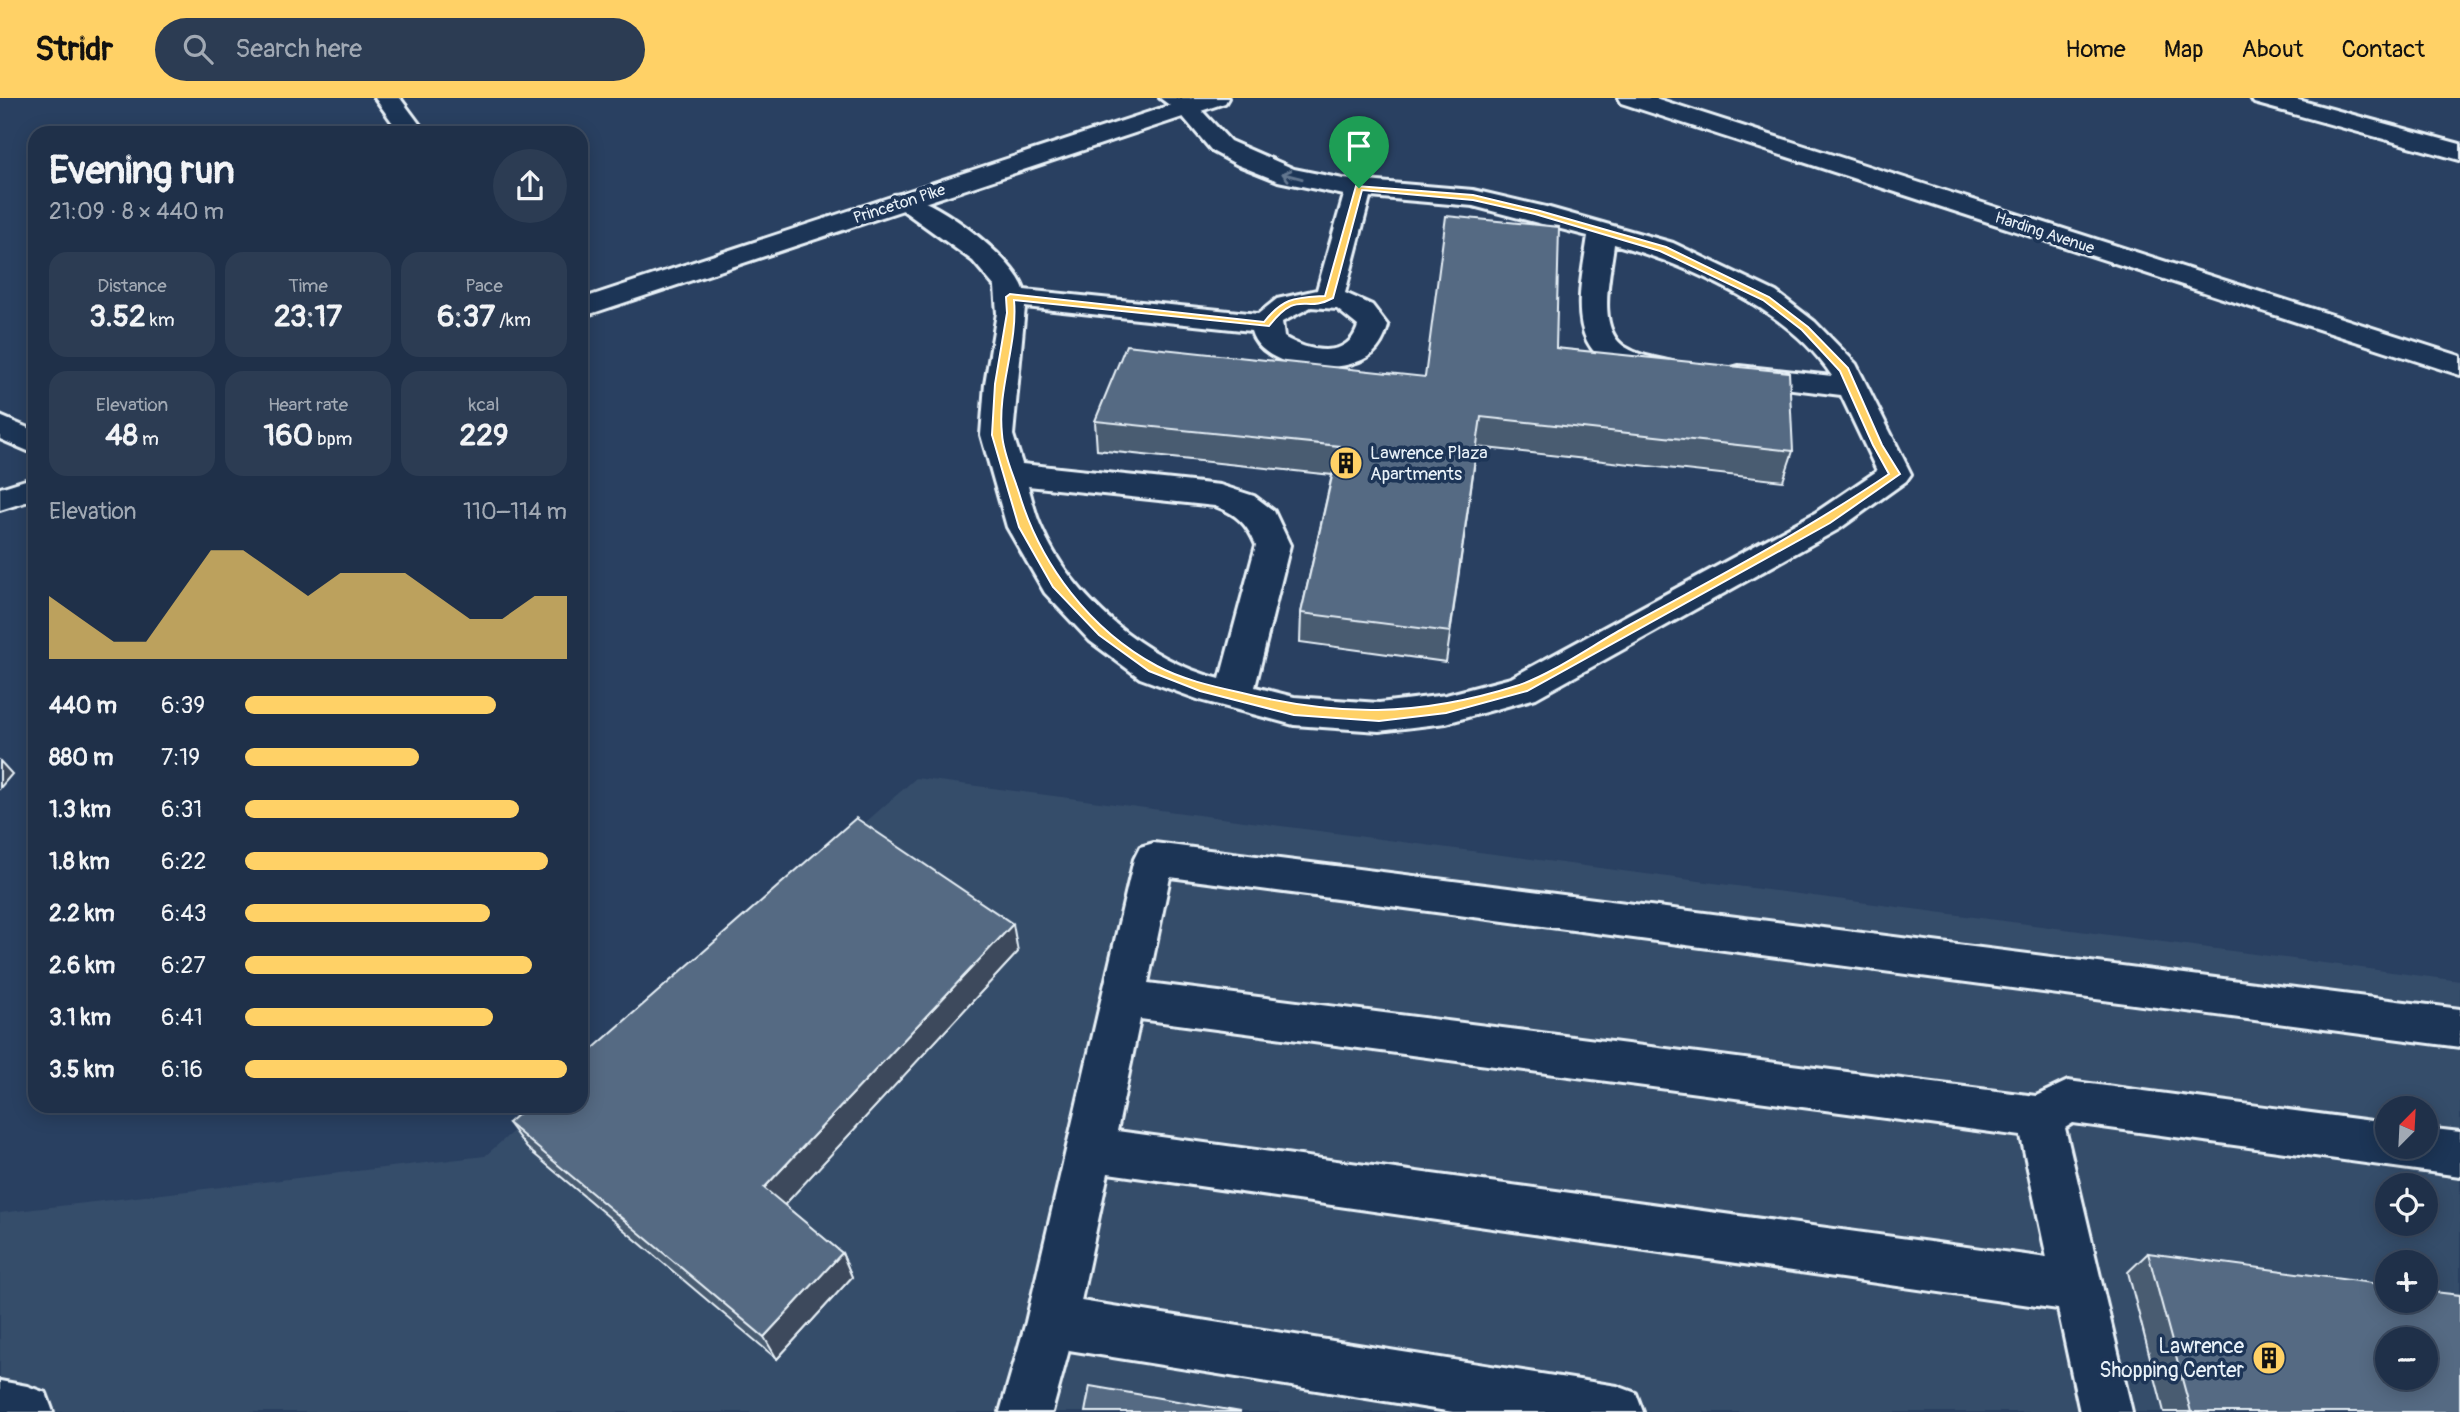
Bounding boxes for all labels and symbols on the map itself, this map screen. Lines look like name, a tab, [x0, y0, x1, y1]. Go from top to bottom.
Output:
pin	[1329, 116, 1389, 188]
one-way arrow	[1281, 168, 1303, 181]
street label: Princeton Pike	[851, 180, 948, 228]
street label: Harding Avenue	[1993, 207, 2097, 258]
place label: Lawrence Plaza Apartments	[1370, 442, 1488, 486]
building icon: Lawrence Plaza Apartments	[1327, 444, 1365, 482]
north arrow	[2375, 1096, 2438, 1158]
place label: Lawrence Shopping Center	[2099, 1333, 2245, 1384]
building icon: Lawrence Shopping Center	[2250, 1339, 2288, 1377]

